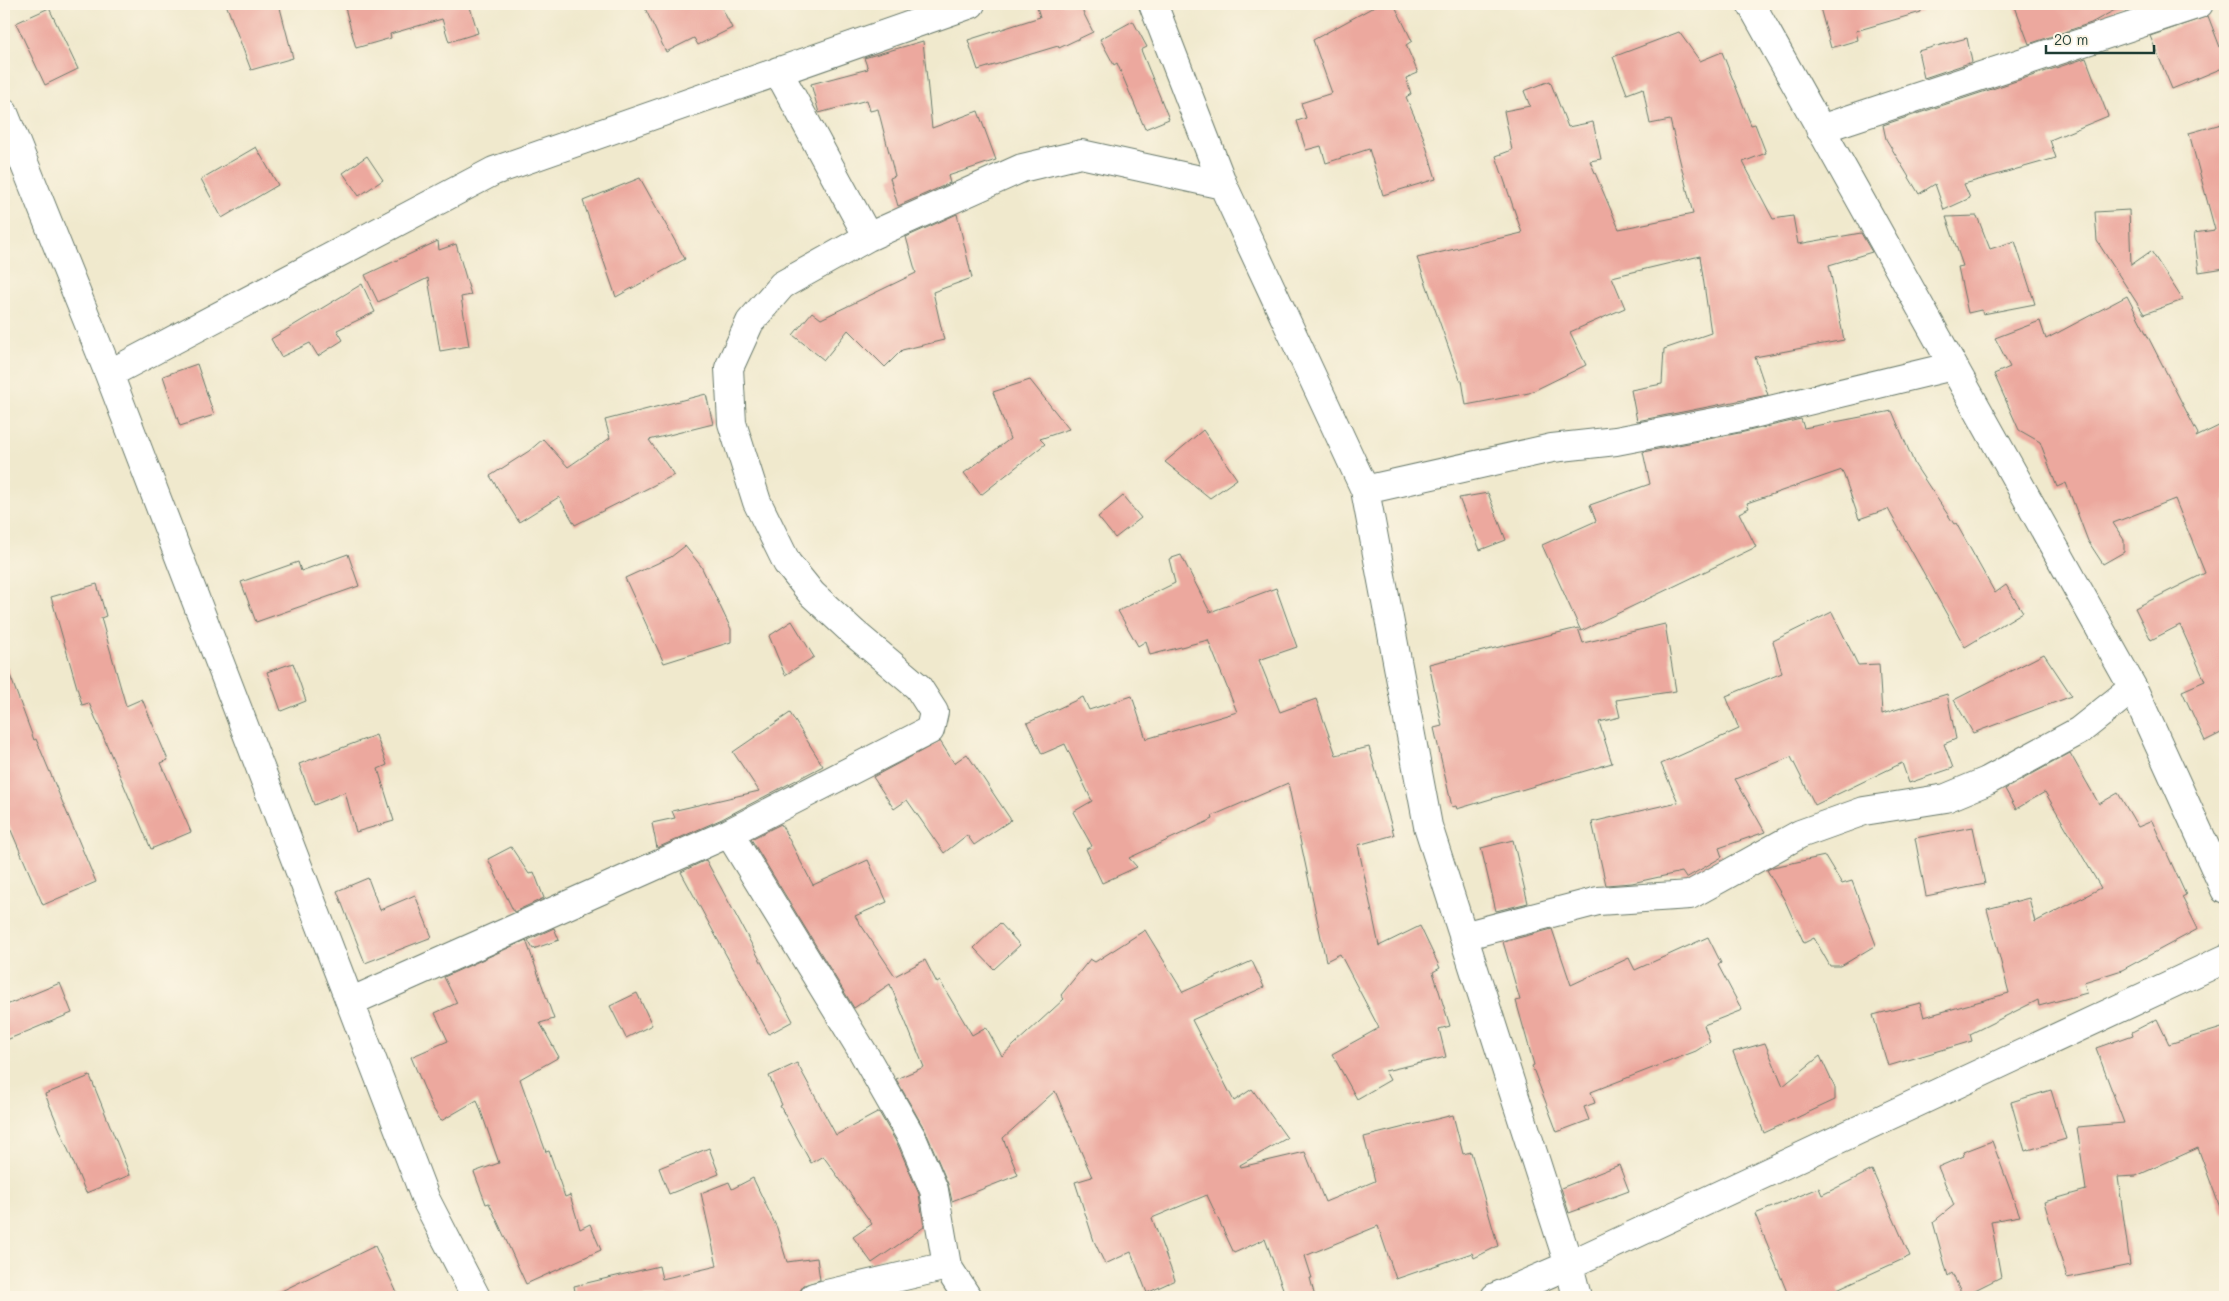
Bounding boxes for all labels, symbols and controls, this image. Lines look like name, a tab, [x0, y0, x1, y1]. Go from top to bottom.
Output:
scale bar	[2046, 22, 2154, 54]
text: 20 m	[2054, 29, 2088, 49]

